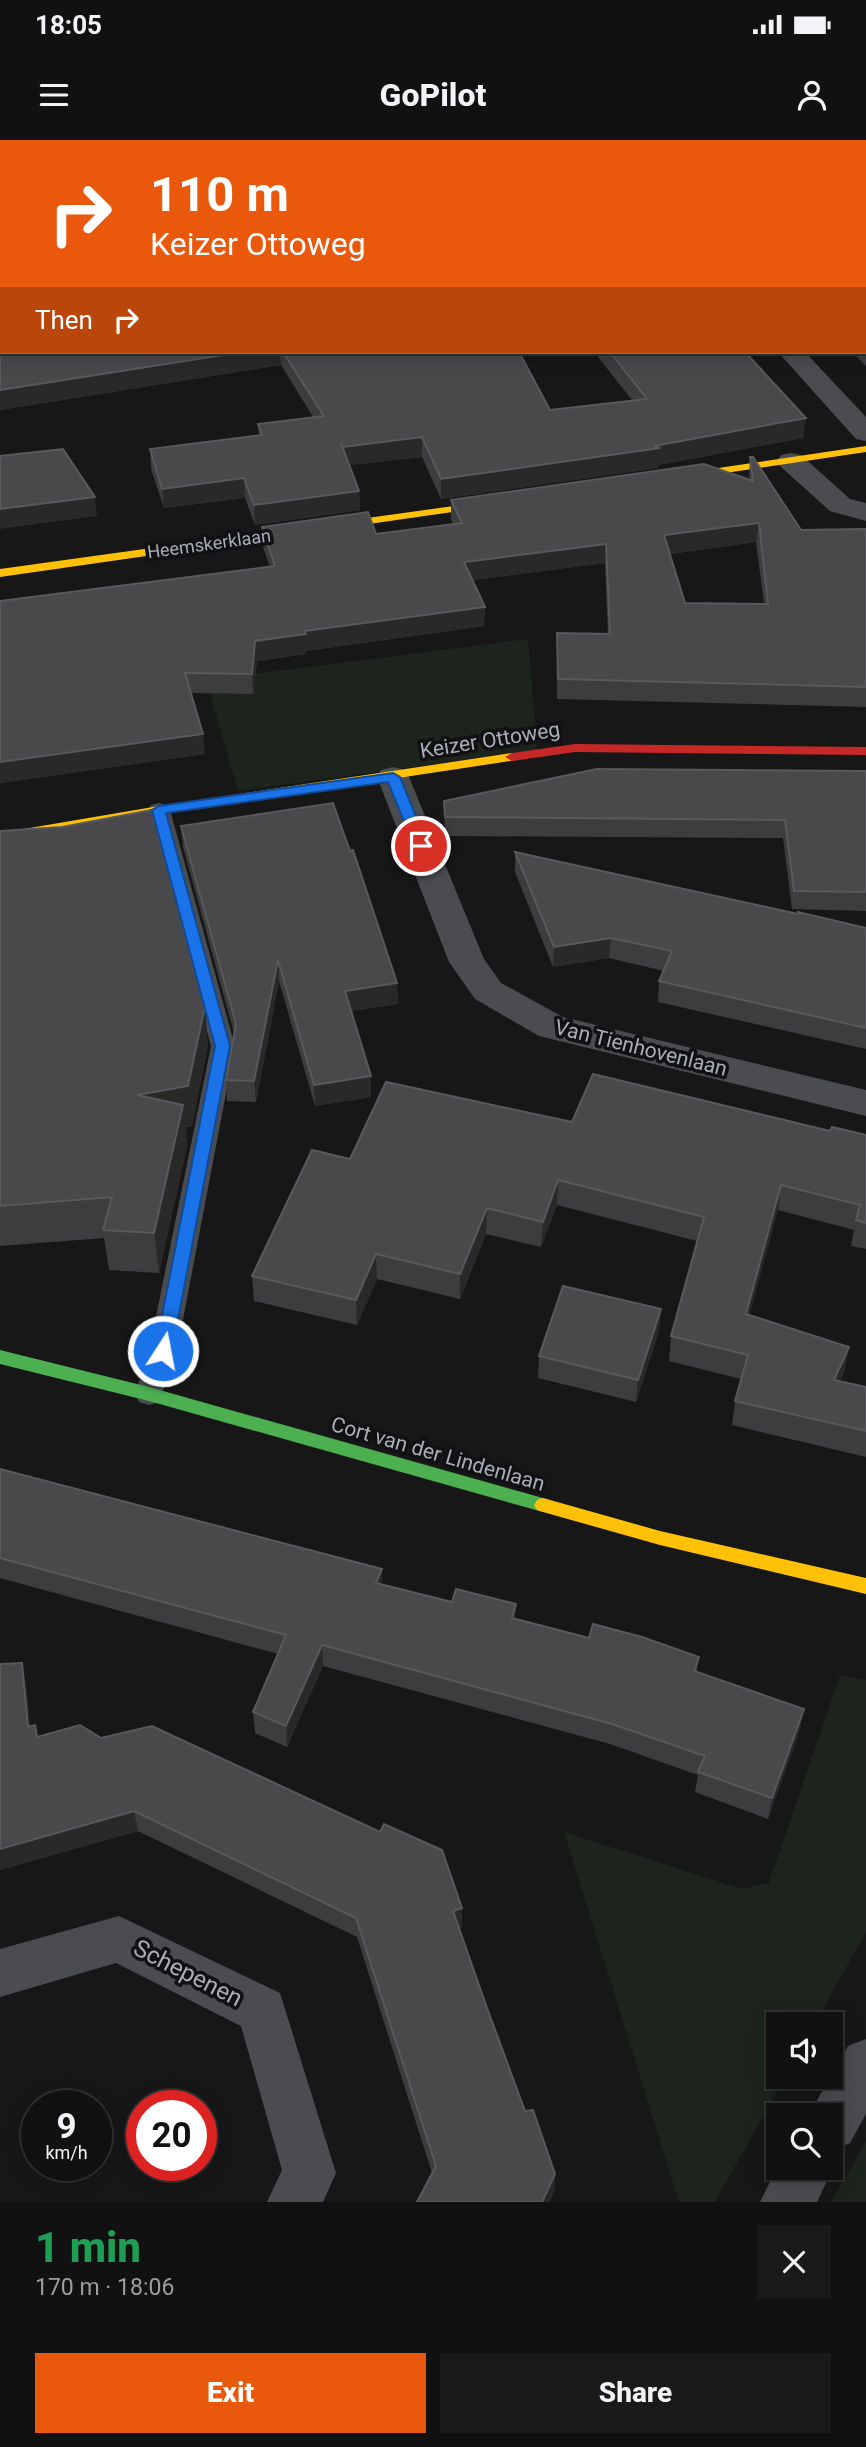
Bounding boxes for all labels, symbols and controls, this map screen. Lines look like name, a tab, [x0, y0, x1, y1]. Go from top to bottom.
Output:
text: 18:05	[35, 10, 102, 40]
icon: menu	[35, 76, 73, 114]
text: GoPilot	[380, 76, 486, 114]
icon: person	[793, 76, 831, 114]
text: 110 m	[150, 166, 289, 223]
icon: right	[35, 168, 126, 259]
text: Keizer Ottoweg	[150, 225, 366, 263]
icon: right	[107, 301, 145, 339]
text: Then	[35, 305, 93, 335]
street label: Heemskerklaan	[146, 524, 272, 563]
street label: Keizer Ottoweg	[418, 717, 562, 763]
pin	[391, 816, 451, 876]
icon: arrive	[402, 827, 440, 865]
street label: Van Tienhovenlaan	[552, 1015, 730, 1081]
position arrow	[126, 1314, 200, 1388]
street label: Cort van der Lindenlaan	[328, 1412, 548, 1496]
street label: Schepenen	[129, 1934, 247, 2012]
map controls	[766, 2012, 843, 2180]
button: sound	[766, 2012, 843, 2089]
speed limit sign: 20	[126, 2090, 217, 2181]
button: search	[766, 2103, 843, 2180]
text: 9	[56, 2106, 77, 2147]
text: km/h	[45, 2142, 88, 2163]
text: 1 min	[35, 2223, 141, 2272]
button: close	[757, 2225, 831, 2299]
text: 170 m · 18:06	[35, 2274, 174, 2301]
button: Exit	[35, 2353, 426, 2433]
button: Share	[440, 2353, 831, 2433]

